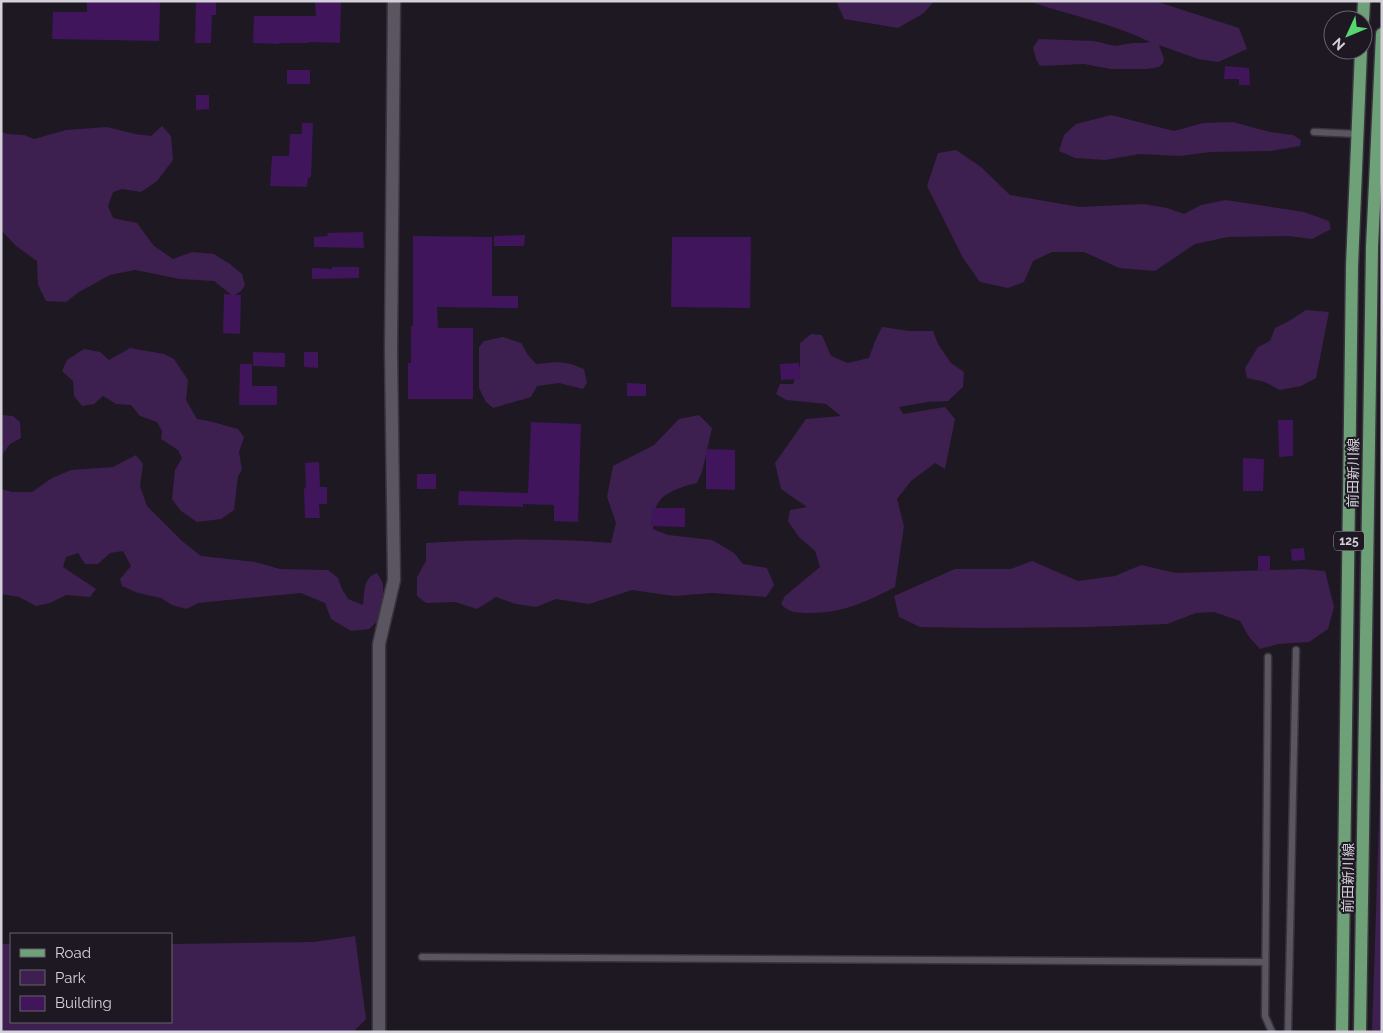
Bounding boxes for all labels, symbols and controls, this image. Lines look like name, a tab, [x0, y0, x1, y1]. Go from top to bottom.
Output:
north arrow	[1323, 10, 1373, 60]
text: N	[1329, 35, 1348, 53]
street label: 前田新川線	[1344, 438, 1362, 508]
road number: 125	[1334, 532, 1364, 550]
street label: 前田新川線	[1339, 843, 1357, 913]
legend	[10, 933, 172, 1023]
text: Road	[55, 944, 91, 962]
text: Park	[55, 969, 86, 987]
text: Building	[55, 994, 112, 1012]

